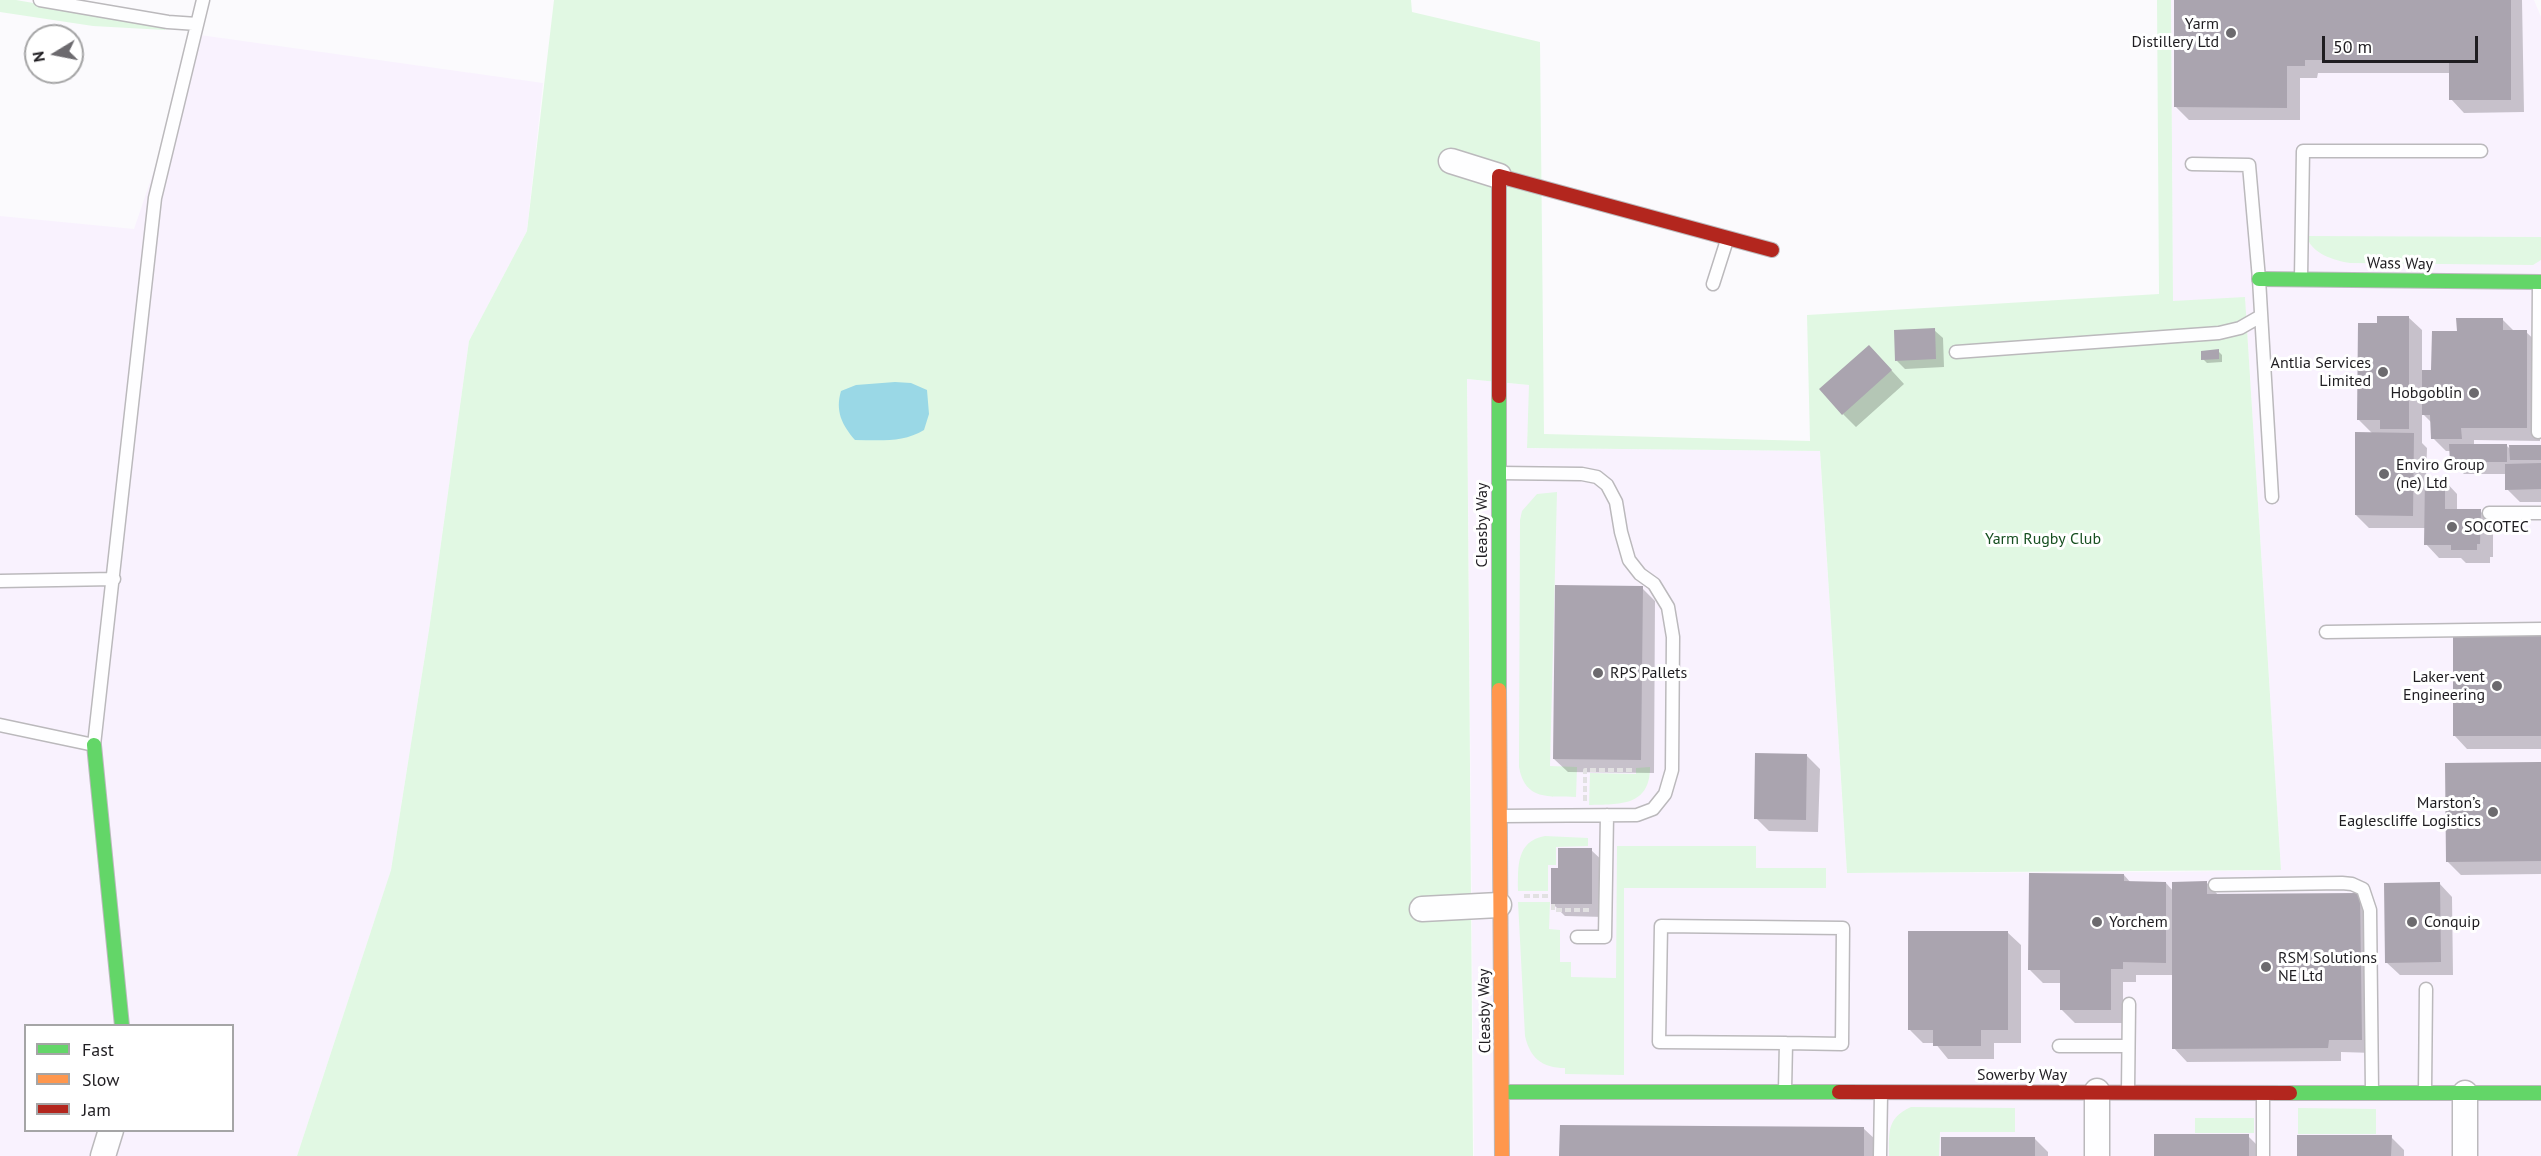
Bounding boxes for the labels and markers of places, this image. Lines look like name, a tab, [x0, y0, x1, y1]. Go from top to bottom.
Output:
place label: Yarm Distillery Ltd	[2132, 14, 2219, 52]
marker: Yarm Distillery Ltd	[2224, 26, 2238, 40]
place label: Antlia Services Limited	[2271, 353, 2371, 391]
marker: Antlia Services Limited	[2376, 365, 2390, 379]
place label: Hobgoblin	[2391, 383, 2462, 403]
marker: Hobgoblin	[2467, 386, 2481, 400]
place label: Enviro Group (ne) Ltd	[2396, 455, 2485, 493]
marker: Enviro Group (ne) Ltd	[2377, 467, 2391, 481]
place label: SOCOTEC	[2464, 517, 2529, 537]
marker: SOCOTEC	[2445, 520, 2459, 534]
place label: RPS Pallets	[1610, 663, 1687, 683]
marker: RPS Pallets	[1591, 666, 1605, 680]
place label: Laker-vent Engineering	[2403, 667, 2485, 705]
marker: Laker-vent Engineering	[2490, 679, 2504, 693]
place label: Marston’s Eaglescliffe Logistics	[2339, 793, 2481, 831]
marker: Marston’s Eaglescliffe Logistics	[2486, 805, 2500, 819]
place label: Yorchem	[2109, 912, 2168, 932]
place label: Conquip	[2424, 912, 2480, 932]
marker: Yorchem	[2090, 915, 2104, 929]
marker: Conquip	[2405, 915, 2419, 929]
place label: RSM Solutions NE Ltd	[2278, 948, 2377, 986]
marker: RSM Solutions NE Ltd	[2259, 960, 2273, 974]

